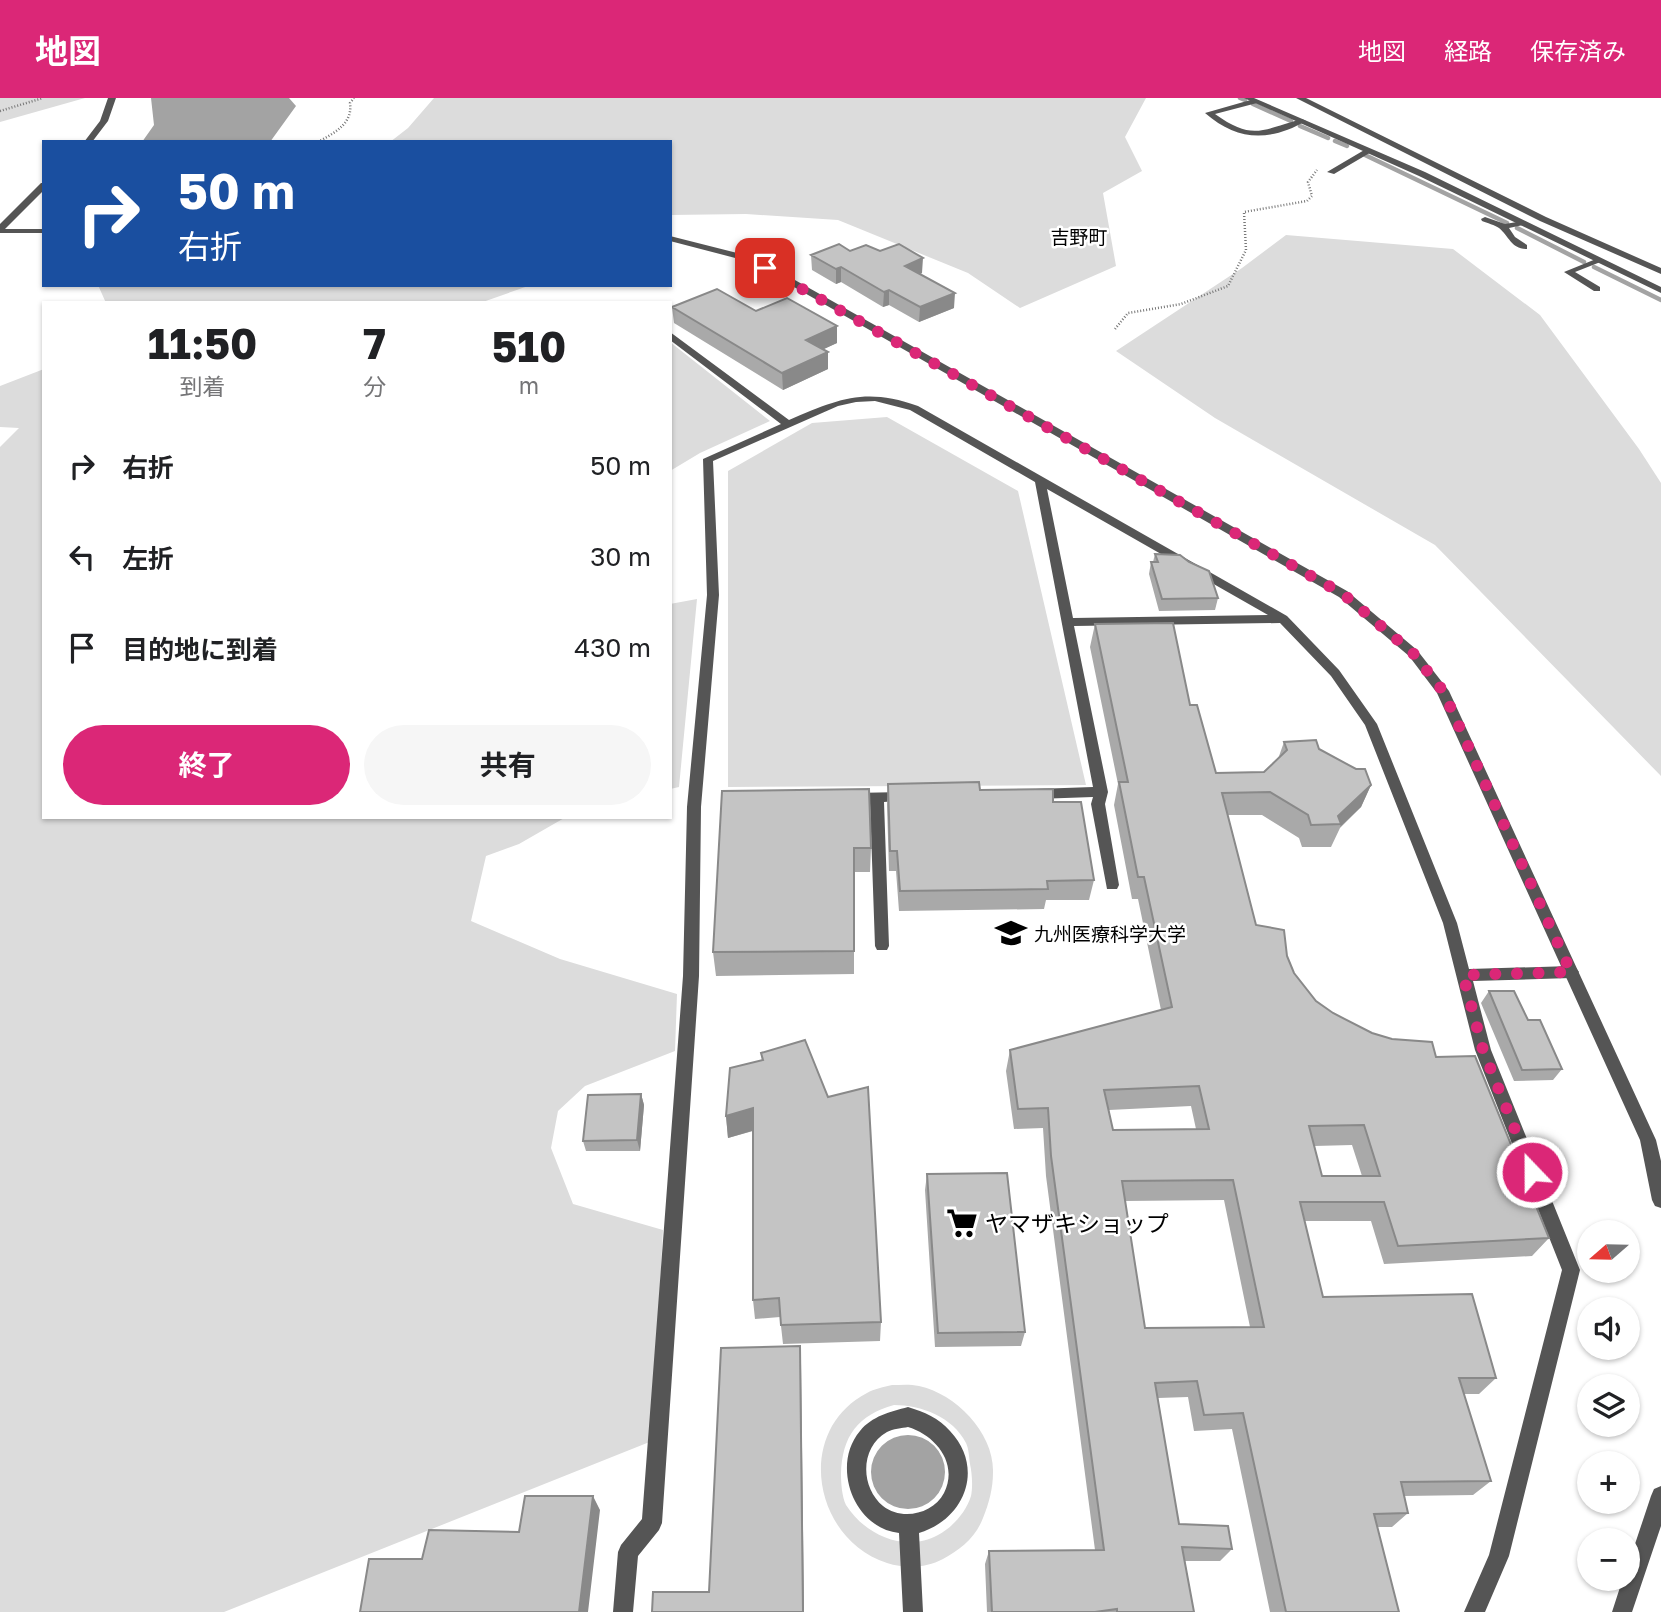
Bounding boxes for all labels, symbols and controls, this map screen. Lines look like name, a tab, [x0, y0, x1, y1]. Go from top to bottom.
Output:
text: 地図	[35, 31, 101, 70]
text: 地図	[1358, 36, 1406, 65]
text: 経路	[1444, 36, 1492, 65]
text: 保存済み	[1530, 36, 1626, 65]
text: 50 m	[178, 161, 295, 220]
icon: right	[63, 168, 154, 259]
district label: 吉野町	[1050, 225, 1108, 248]
text: 右折	[178, 227, 242, 265]
pin	[735, 238, 795, 298]
icon: arrive	[746, 249, 784, 287]
text: 11:50	[148, 318, 257, 368]
text: 7	[363, 318, 386, 368]
text: 510	[492, 321, 566, 371]
text: m	[519, 371, 539, 399]
text: 到着	[180, 372, 226, 400]
text: 分	[363, 372, 386, 400]
icon: right	[63, 447, 101, 485]
text: 50 m	[590, 450, 651, 481]
text: 右折	[122, 452, 174, 483]
icon: left	[63, 538, 101, 576]
text: 30 m	[590, 541, 651, 572]
text: 左折	[122, 543, 174, 574]
icon: arrive	[63, 629, 101, 667]
text: 430 m	[574, 632, 651, 663]
text: 目的地に到着	[122, 634, 278, 665]
button: 終了	[63, 725, 350, 805]
button: 共有	[364, 725, 651, 805]
school or university icon: 九州医療科学大学	[994, 916, 1028, 950]
place label: 九州医療科学大学	[1034, 922, 1186, 945]
position arrow	[1495, 1135, 1569, 1209]
supermarket icon: ヤマザキショップ	[945, 1206, 979, 1240]
place label: ヤマザキショップ	[985, 1209, 1169, 1237]
north arrow	[1577, 1220, 1640, 1283]
map controls	[1577, 1220, 1640, 1591]
button: sound	[1577, 1297, 1640, 1360]
button: layers	[1577, 1374, 1640, 1437]
button: +	[1577, 1451, 1640, 1514]
button: −	[1577, 1528, 1640, 1591]

